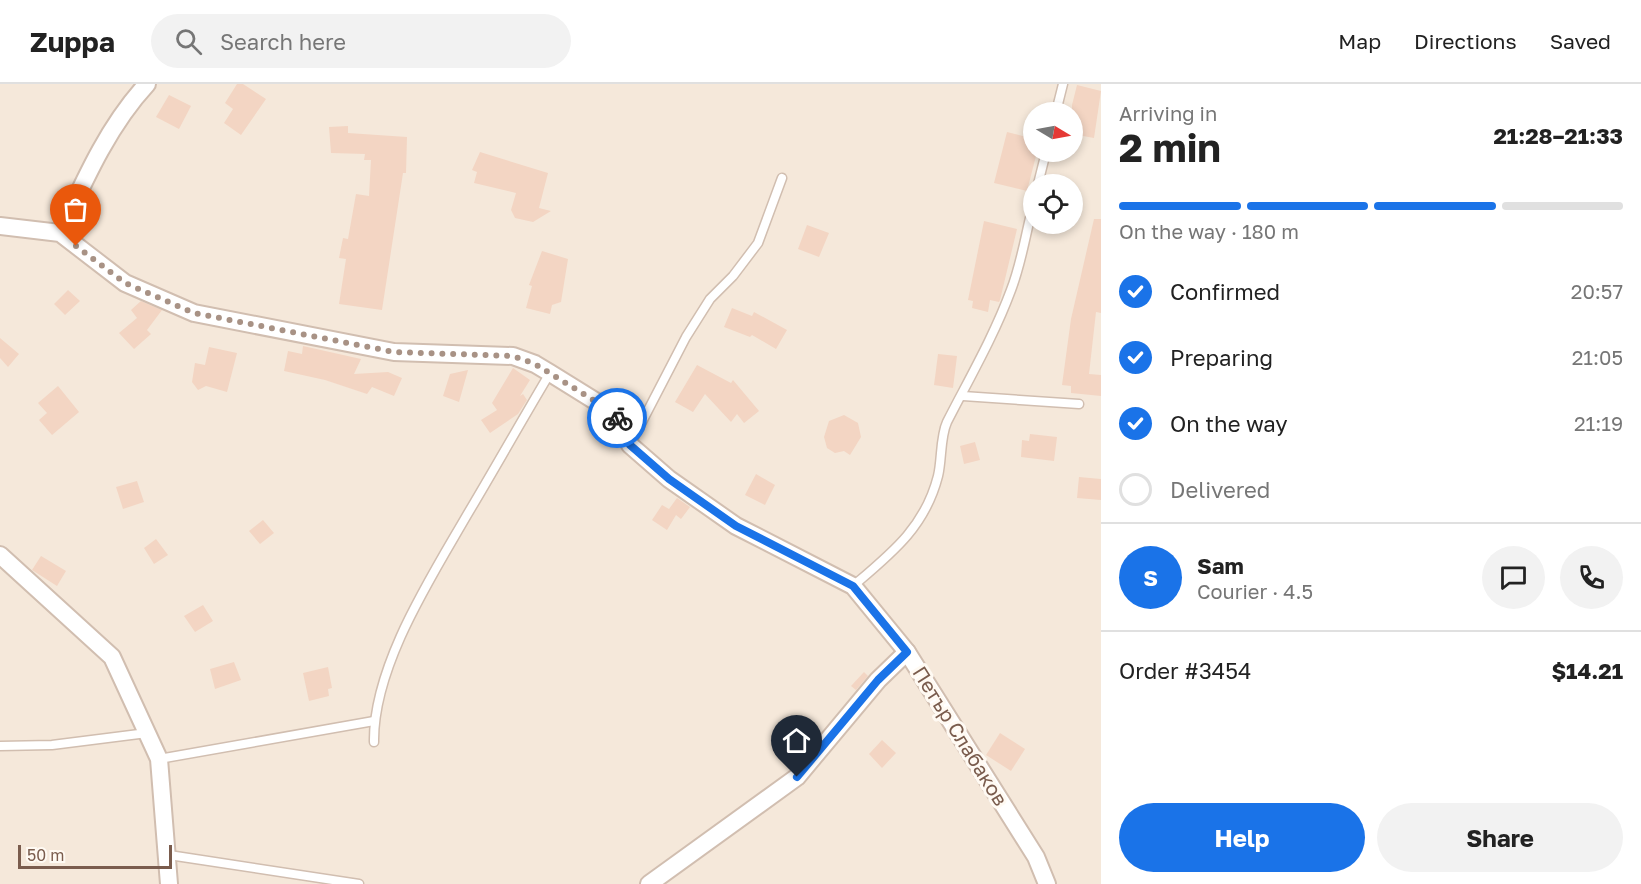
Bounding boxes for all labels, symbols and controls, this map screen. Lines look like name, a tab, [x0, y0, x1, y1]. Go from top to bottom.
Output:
search box	[151, 14, 571, 68]
text: Zuppa	[30, 25, 115, 58]
icon: search	[172, 25, 205, 58]
text: Search here	[220, 28, 346, 55]
text: Map	[1338, 28, 1381, 54]
text: Directions	[1414, 28, 1517, 54]
text: Saved	[1550, 28, 1611, 54]
text: Arriving in	[1119, 101, 1217, 125]
north arrow	[1023, 102, 1083, 162]
map controls	[1023, 102, 1083, 234]
text: 21:28–21:33	[1493, 122, 1623, 149]
text: 2 min	[1119, 124, 1221, 171]
button: locate	[1023, 174, 1083, 234]
pin	[50, 184, 101, 246]
icon: bag	[59, 193, 92, 226]
text: On the way · 180 m	[1119, 219, 1299, 243]
icon: check	[1119, 275, 1152, 308]
text: Confirmed	[1170, 278, 1280, 305]
text: 20:57	[1571, 279, 1623, 303]
icon: check	[1119, 341, 1152, 374]
text: Preparing	[1170, 344, 1273, 371]
text: 21:05	[1572, 345, 1623, 369]
courier	[587, 388, 647, 448]
icon: bike	[601, 402, 634, 435]
icon: check	[1119, 407, 1152, 440]
text: On the way	[1170, 410, 1288, 437]
text: 21:19	[1574, 411, 1623, 435]
text: Delivered	[1170, 476, 1270, 503]
button: chat	[1482, 546, 1545, 609]
button: phone	[1560, 546, 1623, 609]
text: Sam	[1197, 552, 1244, 579]
text: S	[1143, 564, 1158, 591]
text: Courier · 4.5	[1197, 579, 1313, 603]
text: Order #3454	[1119, 657, 1251, 684]
text: $14.21	[1551, 657, 1623, 684]
street label: Петър Слабаков	[908, 661, 1013, 810]
pin	[771, 715, 822, 777]
icon: home	[780, 724, 813, 757]
button: Help	[1119, 803, 1365, 872]
button: Share	[1377, 803, 1623, 872]
scale bar	[18, 842, 172, 870]
text: 50 m	[27, 845, 64, 865]

